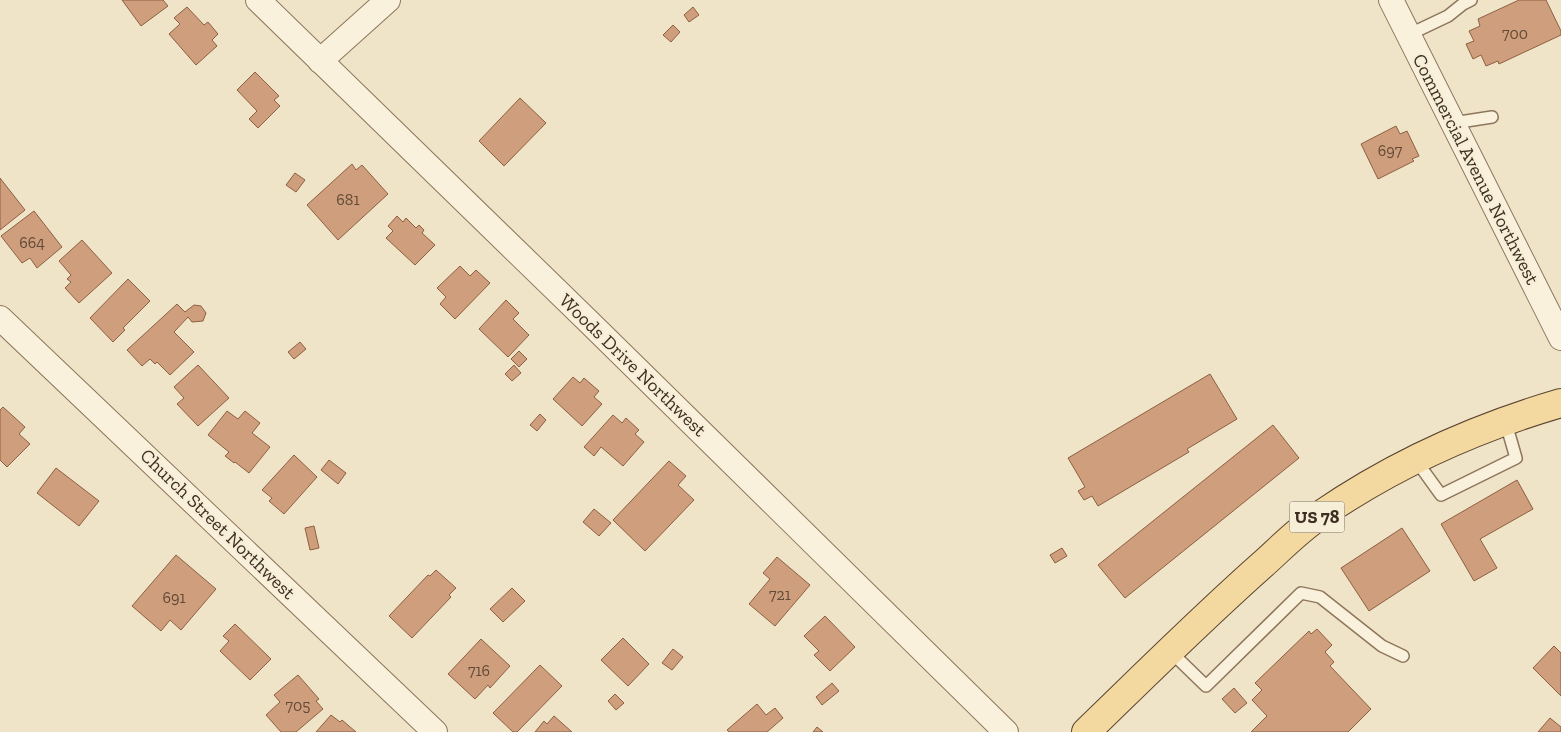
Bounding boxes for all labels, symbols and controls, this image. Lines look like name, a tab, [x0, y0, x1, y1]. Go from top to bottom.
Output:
house number: 700	[1502, 24, 1528, 43]
street label: Commercial Avenue Northwest	[1408, 50, 1544, 288]
house number: 697	[1378, 141, 1403, 160]
house number: 681	[336, 190, 360, 209]
house number: 664	[19, 233, 45, 252]
street label: Woods Drive Northwest	[555, 289, 711, 441]
street label: Church Street Northwest	[136, 444, 300, 604]
road number: US 78	[1290, 502, 1344, 532]
house number: 721	[769, 585, 791, 604]
house number: 691	[162, 588, 186, 607]
house number: 716	[468, 661, 490, 680]
house number: 705	[286, 696, 310, 715]

